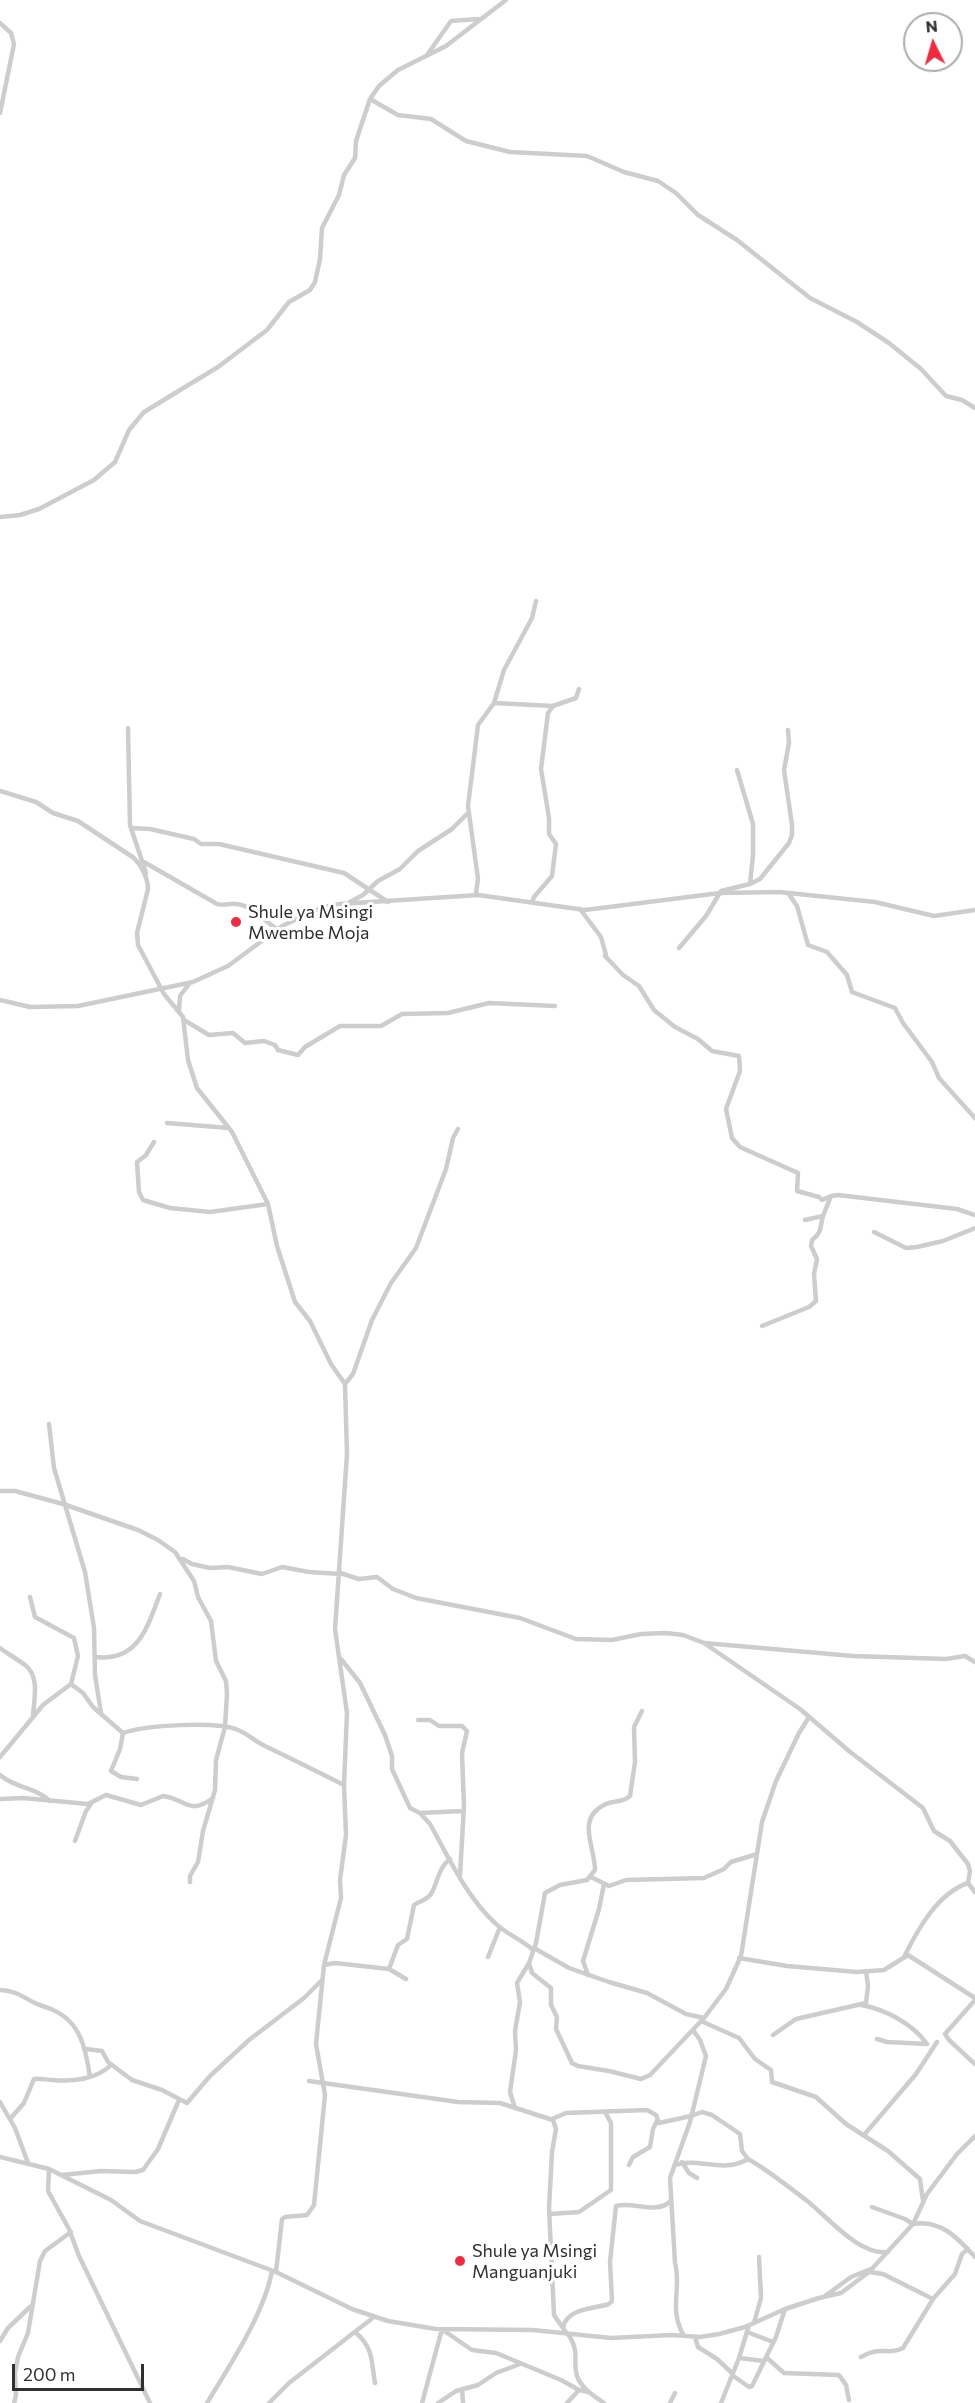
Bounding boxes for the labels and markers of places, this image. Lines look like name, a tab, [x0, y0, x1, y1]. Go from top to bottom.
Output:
place label: Shule ya Msingi Mwembe Moja	[248, 901, 373, 944]
marker: Shule ya Msingi Mwembe Moja	[229, 915, 243, 929]
place label: Shule ya Msingi Manguanjuki	[472, 2240, 597, 2282]
marker: Shule ya Msingi Manguanjuki	[453, 2254, 467, 2268]

